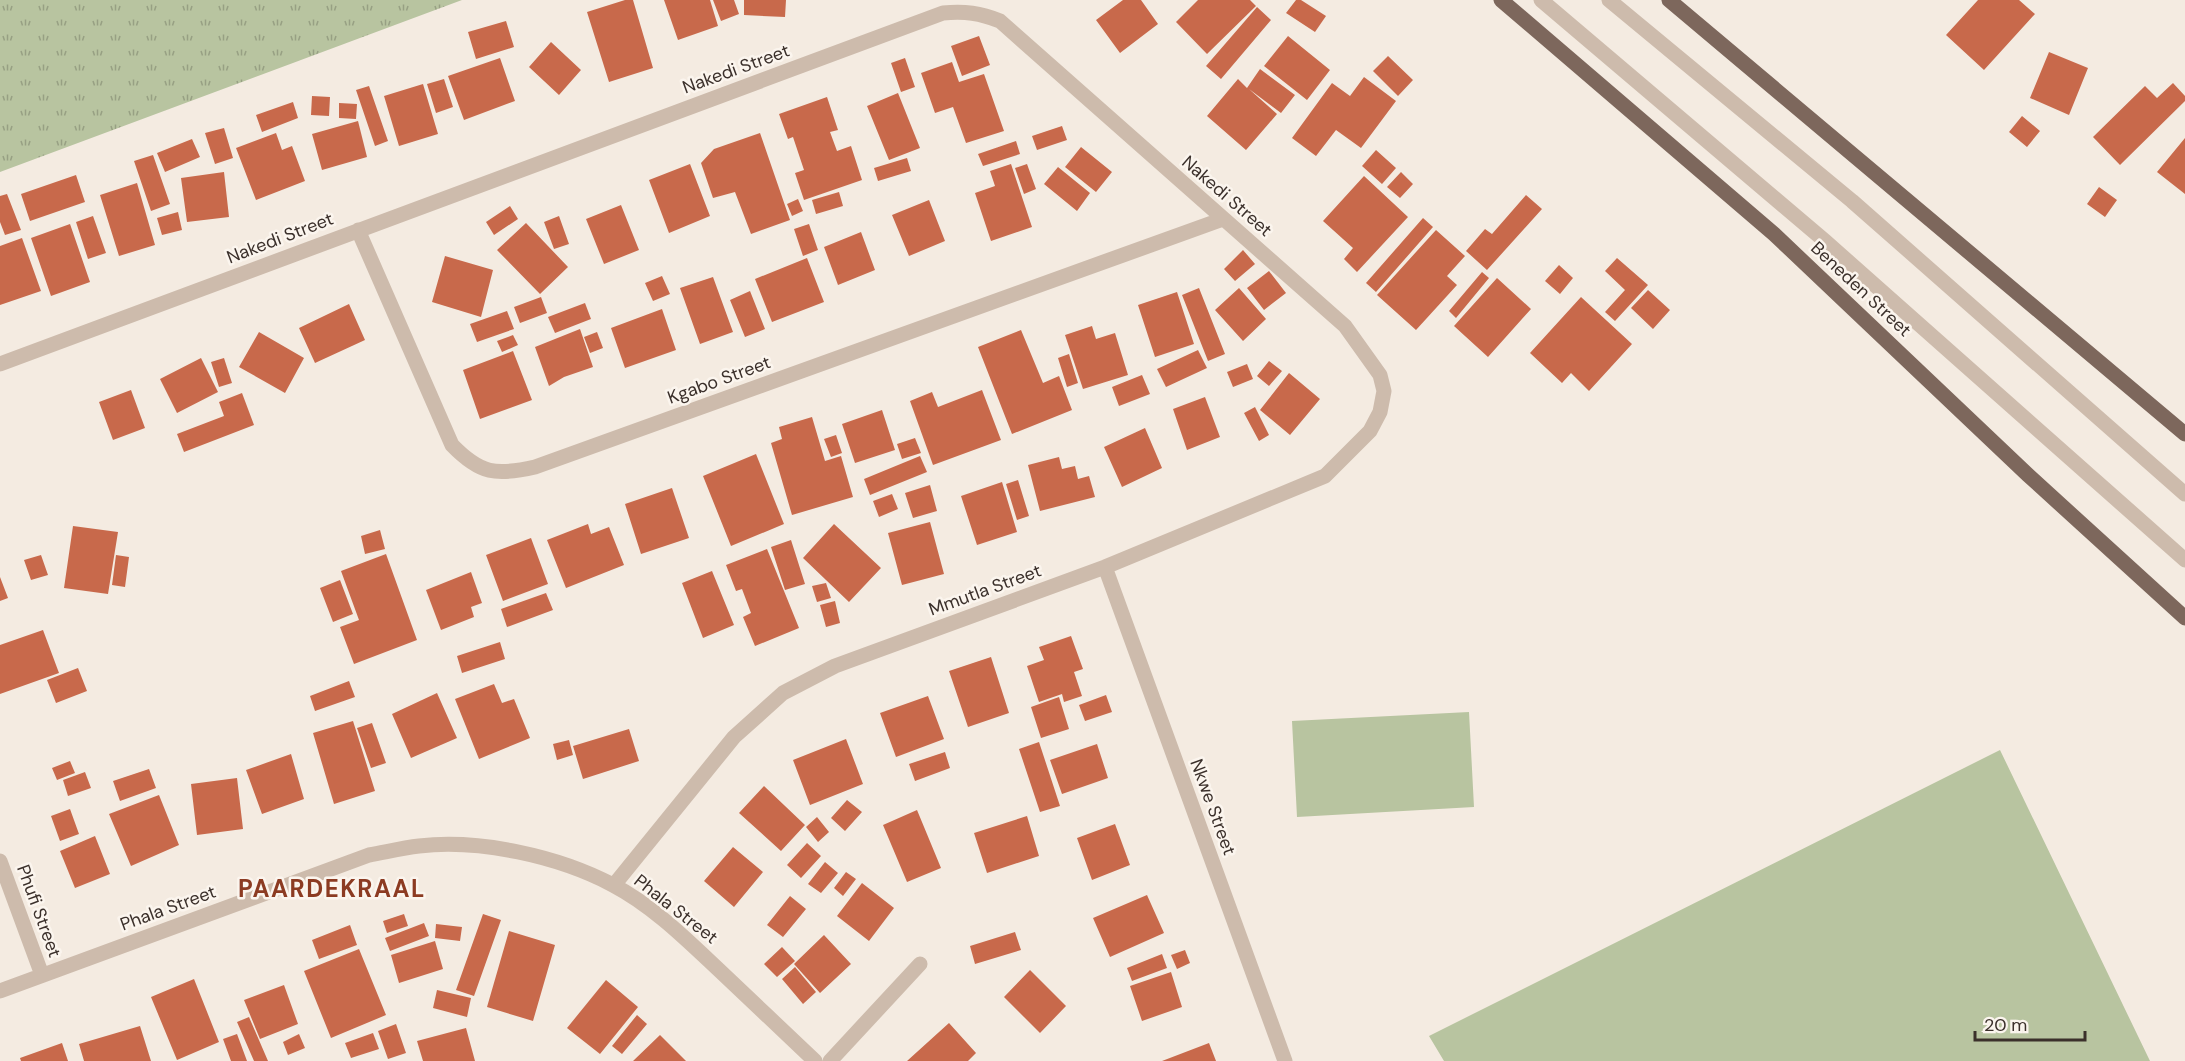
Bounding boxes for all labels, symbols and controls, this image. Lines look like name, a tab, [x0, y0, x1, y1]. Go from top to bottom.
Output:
street label: Nakedi Street	[679, 39, 793, 99]
street label: Nakedi Street	[1177, 150, 1277, 242]
street label: Nakedi Street	[223, 207, 337, 269]
street label: Beneden Street	[1806, 236, 1916, 342]
street label: Kgabo Street	[664, 350, 774, 410]
street label: Mmutla Street	[925, 559, 1045, 621]
street label: Nkwe Street	[1184, 755, 1242, 859]
street label: Phufi Street	[11, 861, 67, 961]
street label: Phala Street	[629, 869, 723, 949]
district label: PAARDEKRAAL	[238, 873, 426, 904]
street label: Phala Street	[117, 880, 219, 936]
scale bar	[1975, 1004, 2084, 1042]
text: 20 m	[1984, 1013, 2027, 1037]

